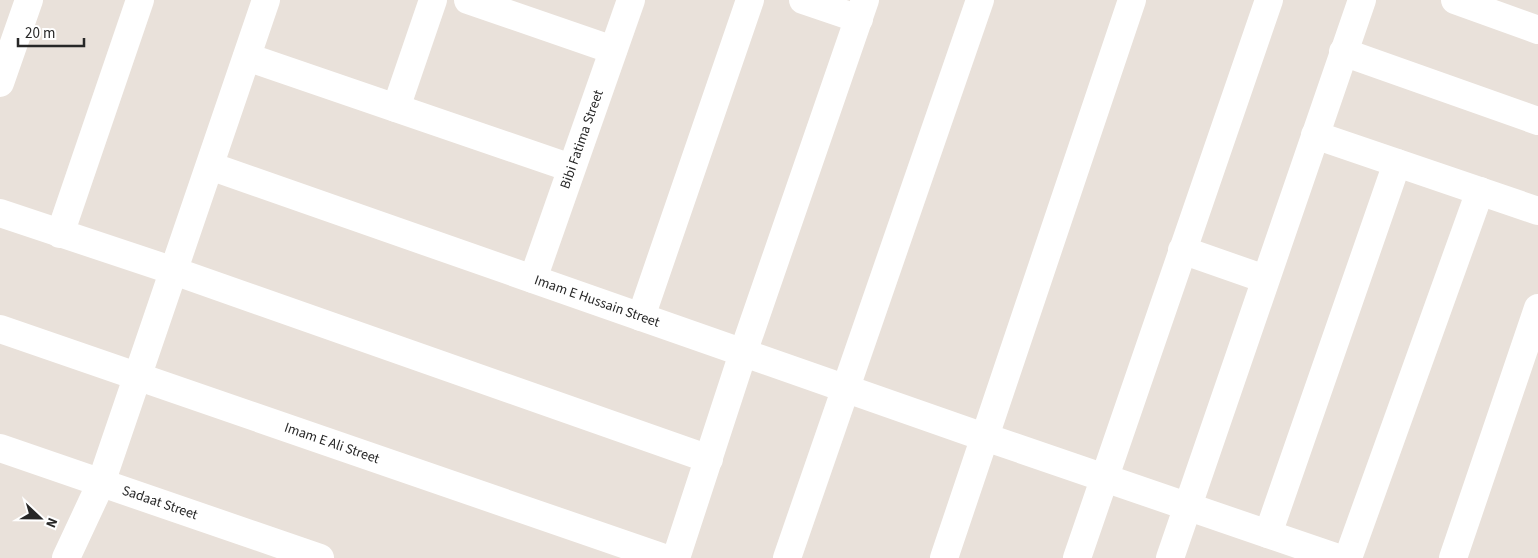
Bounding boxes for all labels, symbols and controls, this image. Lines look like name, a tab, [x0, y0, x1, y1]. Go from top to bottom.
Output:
scale bar	[18, 15, 84, 47]
text: 20 m	[25, 23, 55, 44]
street label: Bibi Fatima Street	[555, 87, 609, 192]
street label: Imam E Hussain Street	[532, 270, 663, 333]
street label: Imam E Ali Street	[282, 418, 382, 469]
street label: Sadaat Street	[119, 481, 201, 525]
north arrow	[15, 493, 65, 543]
text: N	[40, 514, 62, 531]

